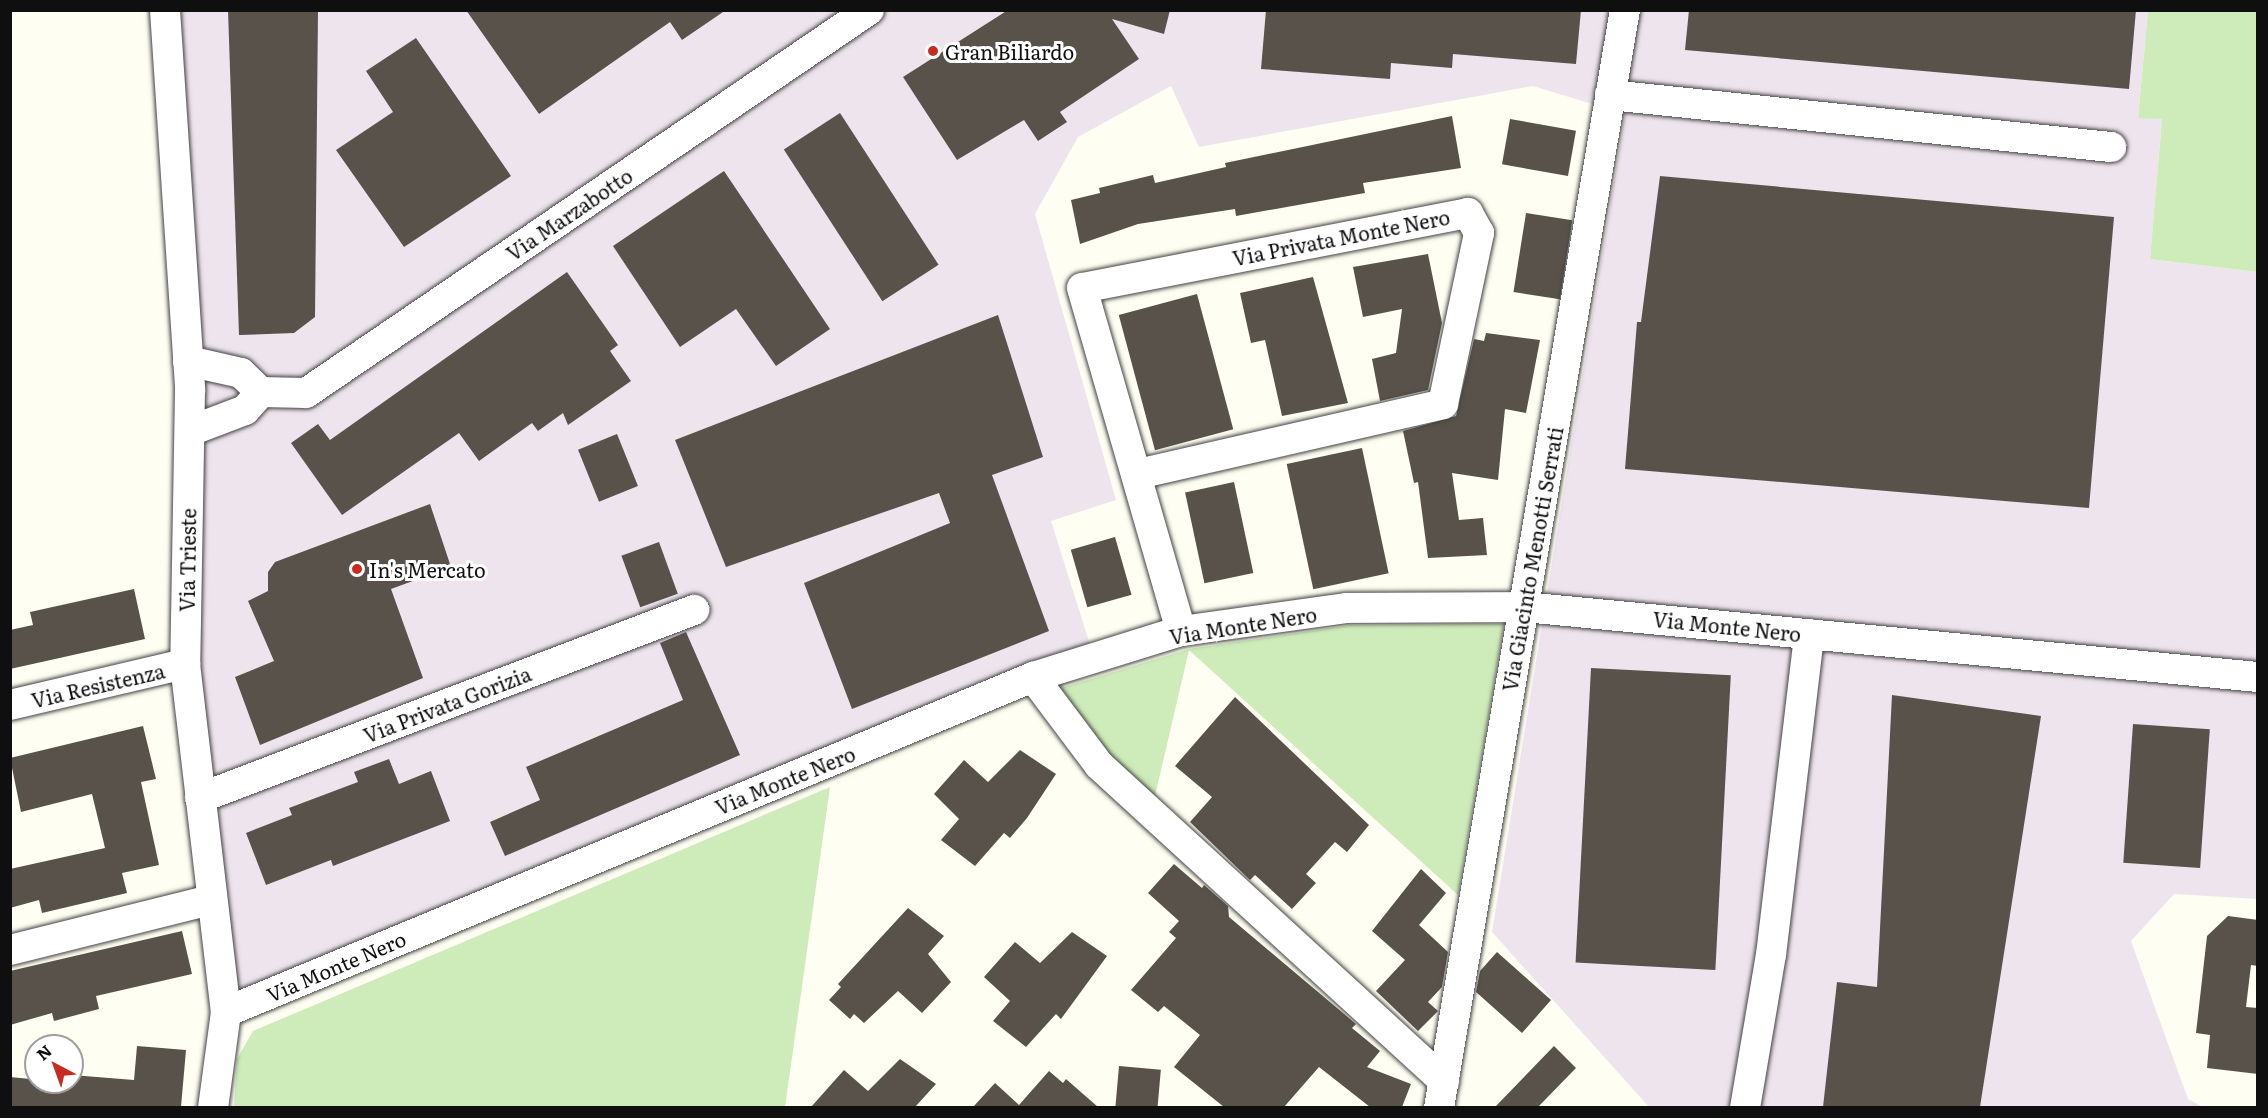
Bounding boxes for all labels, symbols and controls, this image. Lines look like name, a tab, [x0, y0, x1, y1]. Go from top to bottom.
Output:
place label: Gran Biliardo	[945, 39, 1074, 63]
marker: Gran Biliardo	[926, 44, 940, 58]
street label: Via Marzabotto	[501, 163, 637, 265]
street label: Via Privata Monte Nero	[1230, 204, 1452, 270]
street label: Via Giacinto Menotti Serrati	[1497, 425, 1567, 693]
street label: Via Trieste	[174, 508, 200, 612]
place label: In's Mercato	[369, 557, 486, 581]
marker: In's Mercato	[350, 562, 364, 576]
street label: Via Monte Nero	[1168, 601, 1318, 649]
street label: Via Monte Nero	[1652, 606, 1802, 646]
street label: Via Resistenza	[29, 658, 167, 712]
street label: Via Privata Gorizia	[360, 661, 534, 747]
street label: Via Monte Nero	[711, 741, 859, 819]
street label: Via Monte Nero	[263, 926, 409, 1006]
north arrow	[24, 1034, 84, 1094]
text: N	[31, 1038, 56, 1065]

